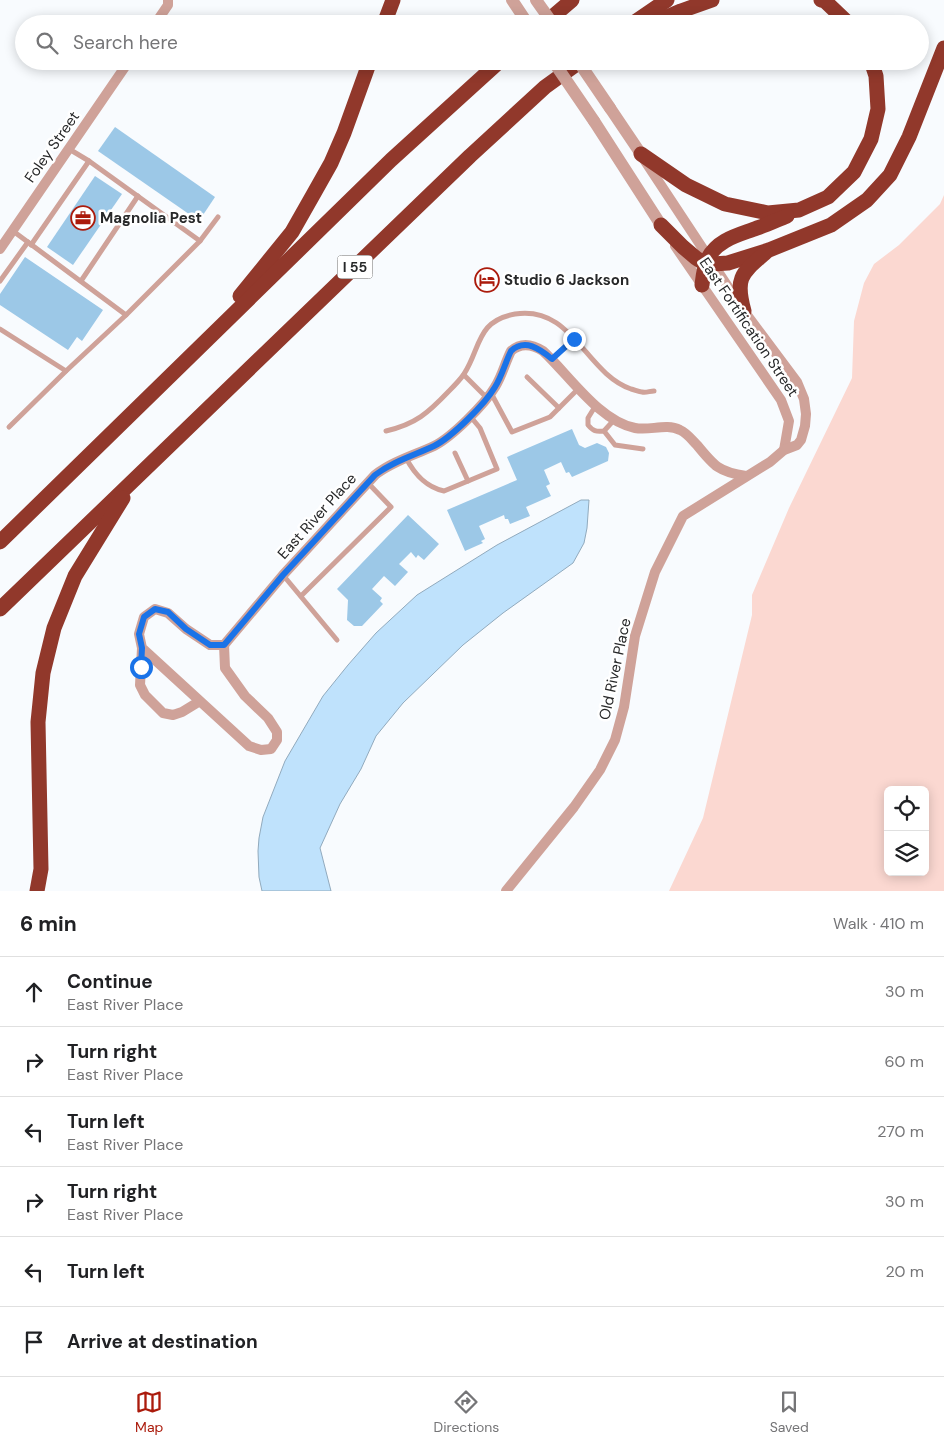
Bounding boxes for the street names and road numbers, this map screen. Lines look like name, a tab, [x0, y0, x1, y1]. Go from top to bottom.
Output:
street label: Foley Street	[20, 107, 84, 187]
street label: East Fortification Street	[695, 254, 803, 401]
road number: I 55	[338, 256, 372, 278]
street label: East River Place	[273, 469, 361, 563]
street label: Old River Place	[594, 616, 636, 722]

